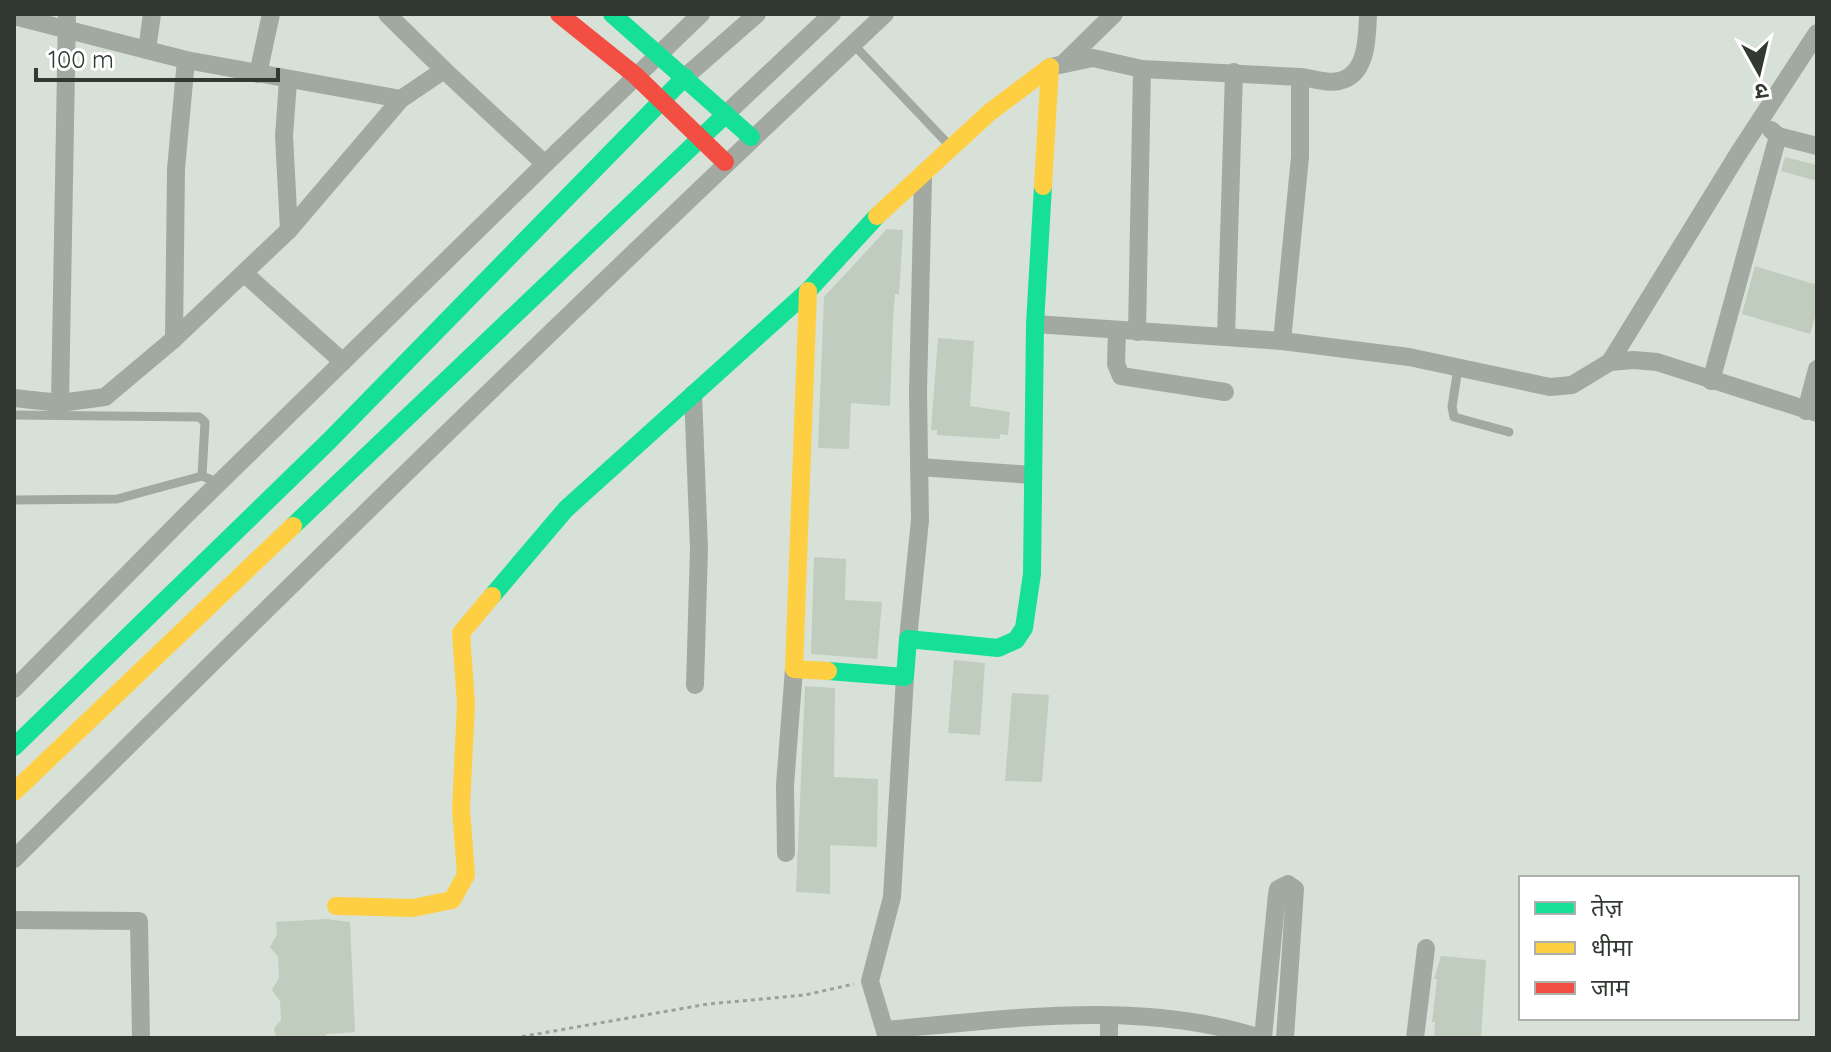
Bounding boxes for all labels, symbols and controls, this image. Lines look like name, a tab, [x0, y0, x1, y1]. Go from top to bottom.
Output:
scale bar	[36, 32, 278, 82]
north arrow	[1719, 32, 1799, 112]
text: 100 m	[48, 44, 114, 74]
text: उ	[1752, 77, 1770, 107]
legend	[1519, 876, 1799, 1020]
text: तेज़	[1591, 892, 1624, 922]
text: धीमा	[1591, 932, 1633, 962]
text: जाम	[1591, 972, 1630, 1002]

